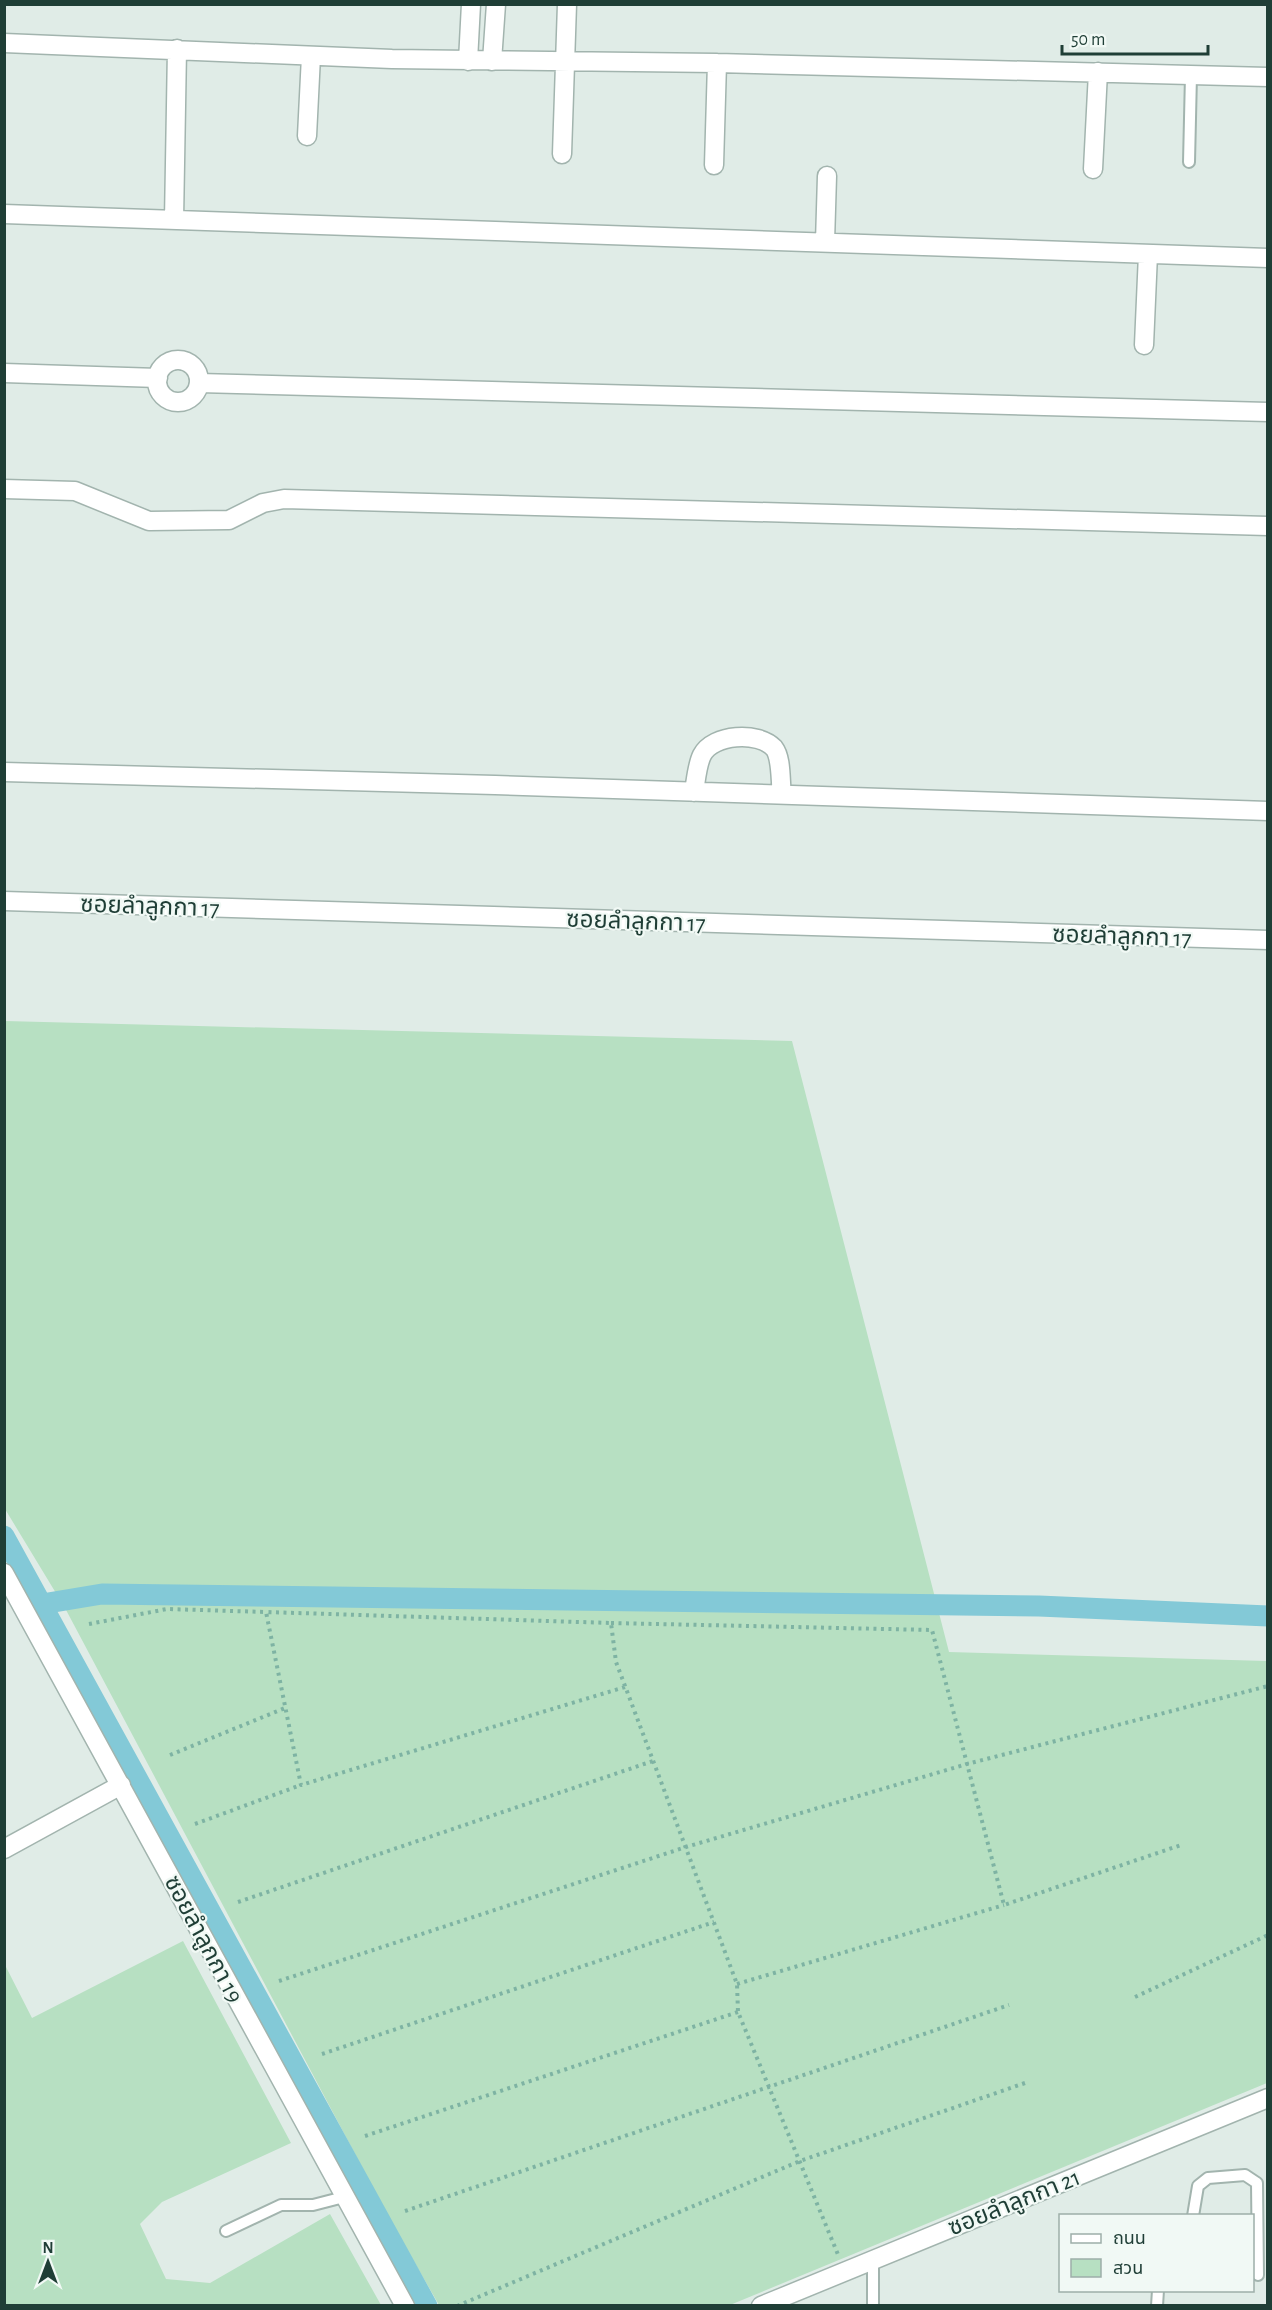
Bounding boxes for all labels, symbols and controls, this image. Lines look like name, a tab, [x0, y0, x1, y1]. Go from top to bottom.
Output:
scale bar	[1062, 18, 1208, 56]
text: 50 m	[1071, 31, 1105, 49]
street label: ซอยลำลูกกา 17	[80, 892, 220, 923]
street label: ซอยลำลูกกา 17	[566, 907, 706, 938]
street label: ซอยลำลูกกา 17	[1052, 922, 1192, 953]
street label: ซอยลำลูกกา 19	[158, 1871, 248, 2008]
street label: ซอยลำลูกกา 21	[945, 2165, 1085, 2242]
legend	[1059, 2214, 1254, 2292]
text: ถนน	[1113, 2230, 1146, 2248]
north arrow	[18, 2232, 78, 2292]
text: N	[42, 2240, 54, 2256]
text: สวน	[1113, 2260, 1143, 2278]

